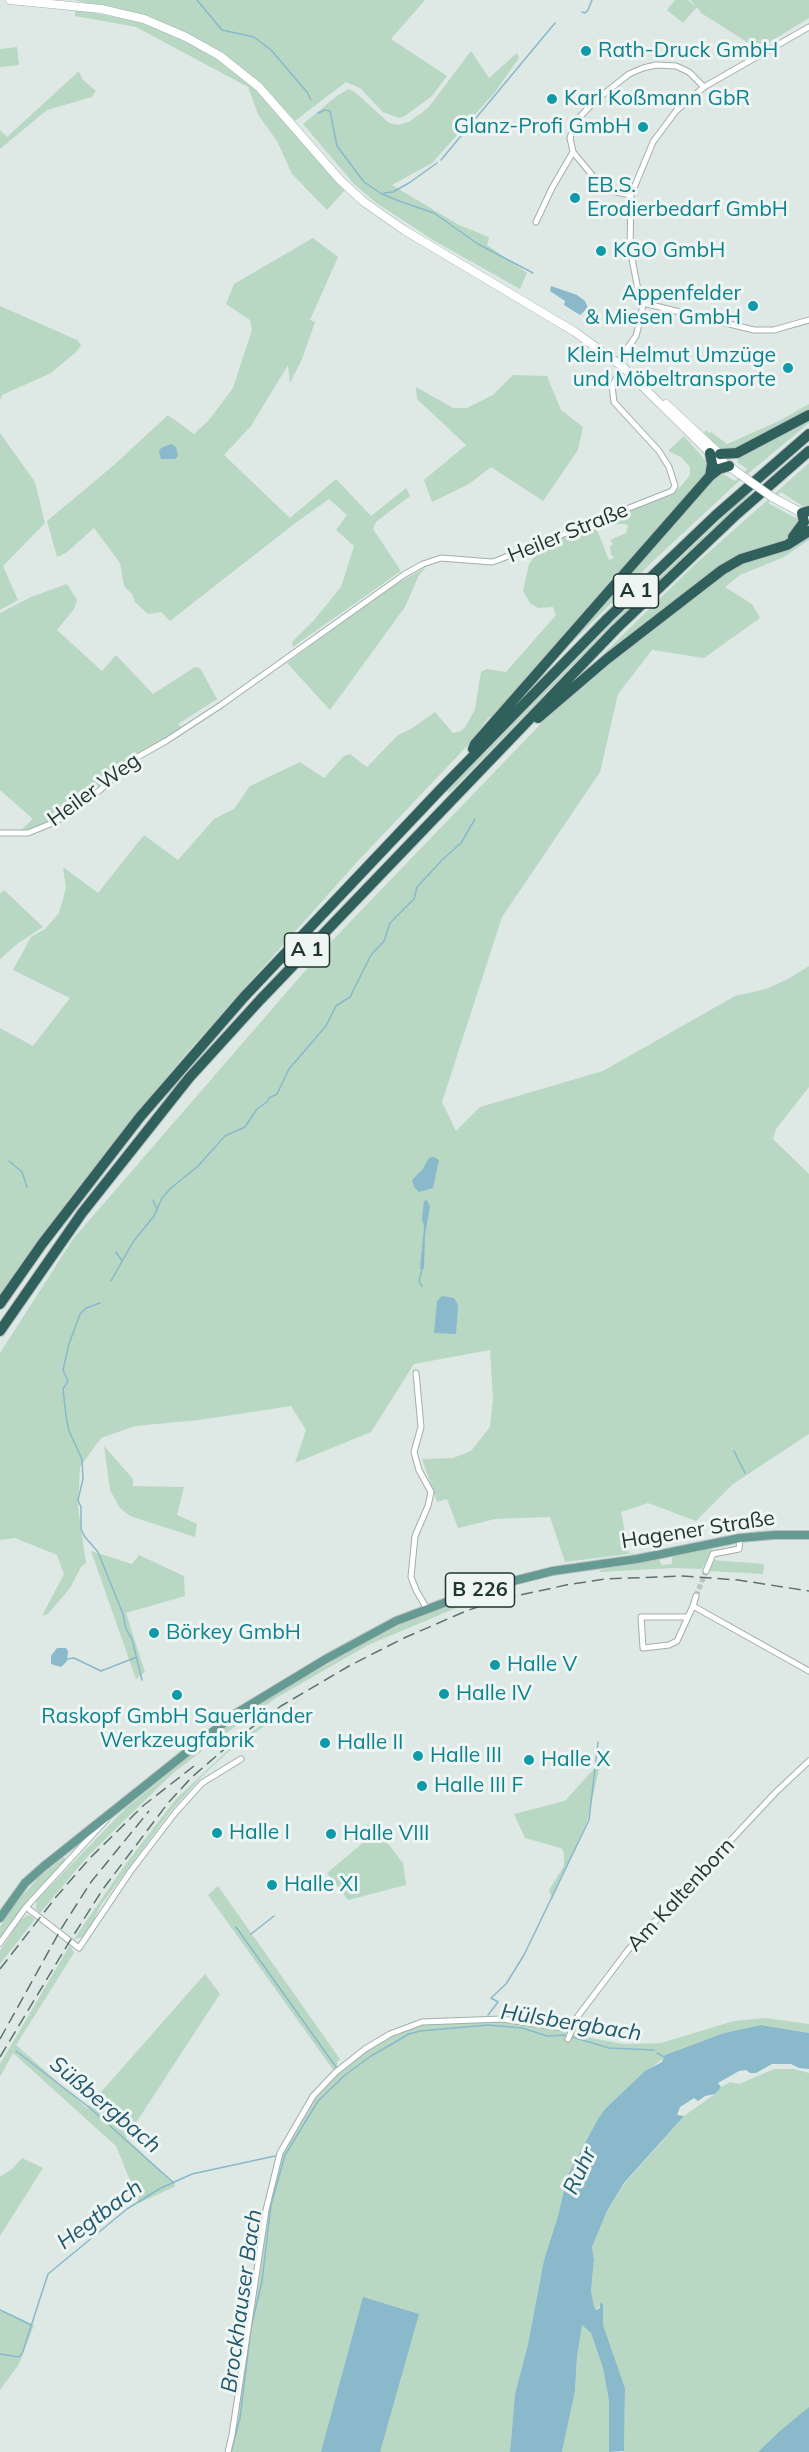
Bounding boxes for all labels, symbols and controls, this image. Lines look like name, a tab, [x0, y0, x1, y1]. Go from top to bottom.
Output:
place label: Rath-Druck GmbH	[598, 38, 778, 64]
marker: Rath-Druck GmbH	[579, 44, 593, 58]
place label: Karl Koßmann GbR	[564, 86, 750, 112]
marker: Karl Koßmann GbR	[545, 92, 559, 106]
place label: Glanz-Profi GmbH	[454, 114, 631, 140]
marker: Glanz-Profi GmbH	[636, 120, 650, 134]
place label: EB.S. Erodierbedarf GmbH	[587, 173, 788, 223]
marker: EB.S. Erodierbedarf GmbH	[568, 191, 582, 205]
place label: KGO GmbH	[613, 238, 725, 264]
marker: KGO GmbH	[594, 244, 608, 258]
place label: Appenfelder & Miesen GmbH	[585, 281, 741, 331]
marker: Appenfelder & Miesen GmbH	[746, 299, 760, 313]
place label: Klein Helmut Umzüge und Möbeltransporte	[567, 343, 776, 393]
marker: Klein Helmut Umzüge und Möbeltransporte	[781, 361, 795, 375]
street label: Heiler Straße	[504, 497, 632, 569]
road number: A 1	[614, 574, 658, 608]
street label: Heiler Weg	[43, 748, 145, 832]
road number: A 1	[284, 933, 330, 967]
street label: Hagener Straße	[620, 1505, 776, 1555]
road number: B 226	[446, 1573, 514, 1607]
place label: Börkey GmbH	[166, 1620, 301, 1646]
marker: Börkey GmbH	[147, 1626, 161, 1640]
place label: Halle V	[507, 1652, 577, 1678]
marker: Halle V	[488, 1658, 502, 1672]
place label: Halle IV	[456, 1681, 532, 1707]
marker: Halle IV	[437, 1687, 451, 1701]
marker: Raskopf GmbH Sauerländer Werkzeugfabrik	[170, 1688, 184, 1702]
place label: Raskopf GmbH Sauerländer Werkzeugfabrik	[41, 1704, 313, 1754]
place label: Halle II	[337, 1730, 403, 1756]
marker: Halle II	[318, 1736, 332, 1750]
place label: Halle III	[430, 1743, 502, 1769]
place label: Halle X	[541, 1747, 610, 1773]
marker: Halle III	[411, 1749, 425, 1763]
marker: Halle X	[522, 1753, 536, 1767]
place label: Halle III F	[434, 1773, 523, 1799]
marker: Halle III F	[415, 1779, 429, 1793]
place label: Halle I	[229, 1820, 290, 1846]
place label: Halle VIII	[343, 1821, 430, 1847]
marker: Halle I	[210, 1826, 224, 1840]
marker: Halle VIII	[324, 1827, 338, 1841]
street label: Am Kaltenborn	[622, 1833, 740, 1957]
place label: Halle XI	[284, 1872, 359, 1898]
marker: Halle XI	[265, 1878, 279, 1892]
water label: Hülsbergbach	[499, 1999, 643, 2047]
water label: Süßbergbach	[44, 2051, 166, 2159]
water label: Ruhr	[558, 2143, 602, 2199]
water label: Hegtbach	[52, 2174, 148, 2256]
water label: Brockhauser Bach	[216, 2208, 268, 2394]

